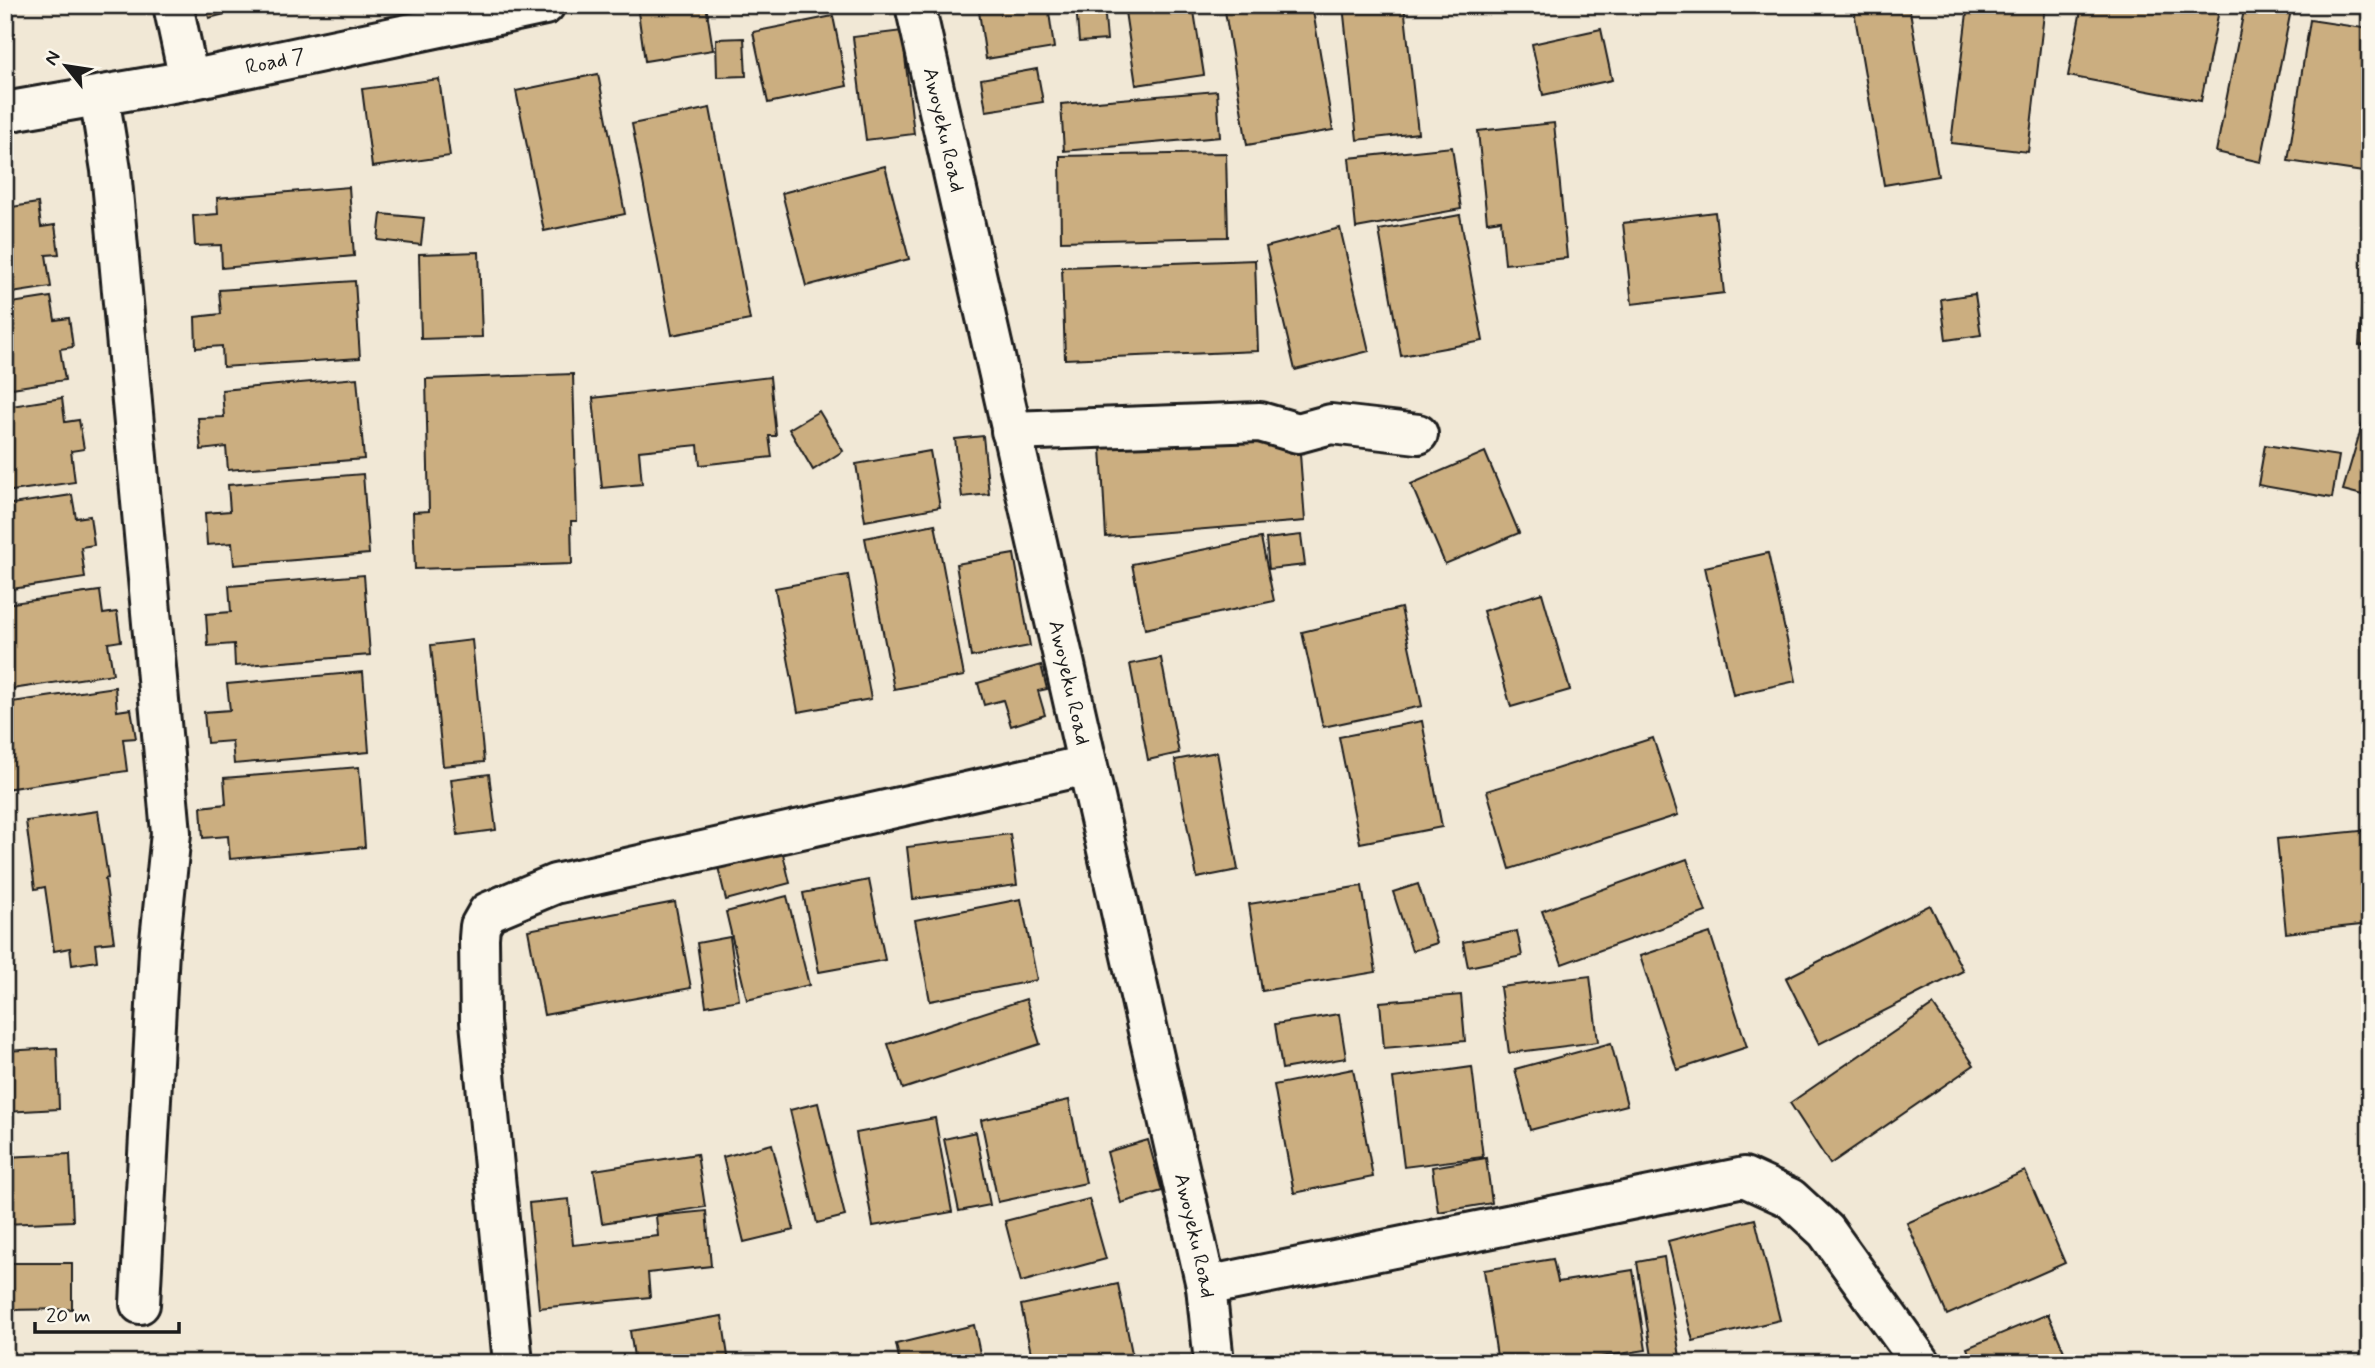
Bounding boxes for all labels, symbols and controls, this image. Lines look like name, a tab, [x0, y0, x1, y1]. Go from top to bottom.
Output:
north arrow	[32, 32, 102, 102]
street label: Road 7	[243, 42, 308, 82]
text: N	[39, 47, 67, 70]
street label: Awoyeku Road	[916, 65, 971, 195]
street label: Awoyeku Road	[1041, 618, 1097, 748]
street label: Awoyeku Road	[1167, 1171, 1221, 1299]
scale bar	[35, 1291, 178, 1335]
text: 20 m	[46, 1302, 91, 1330]

